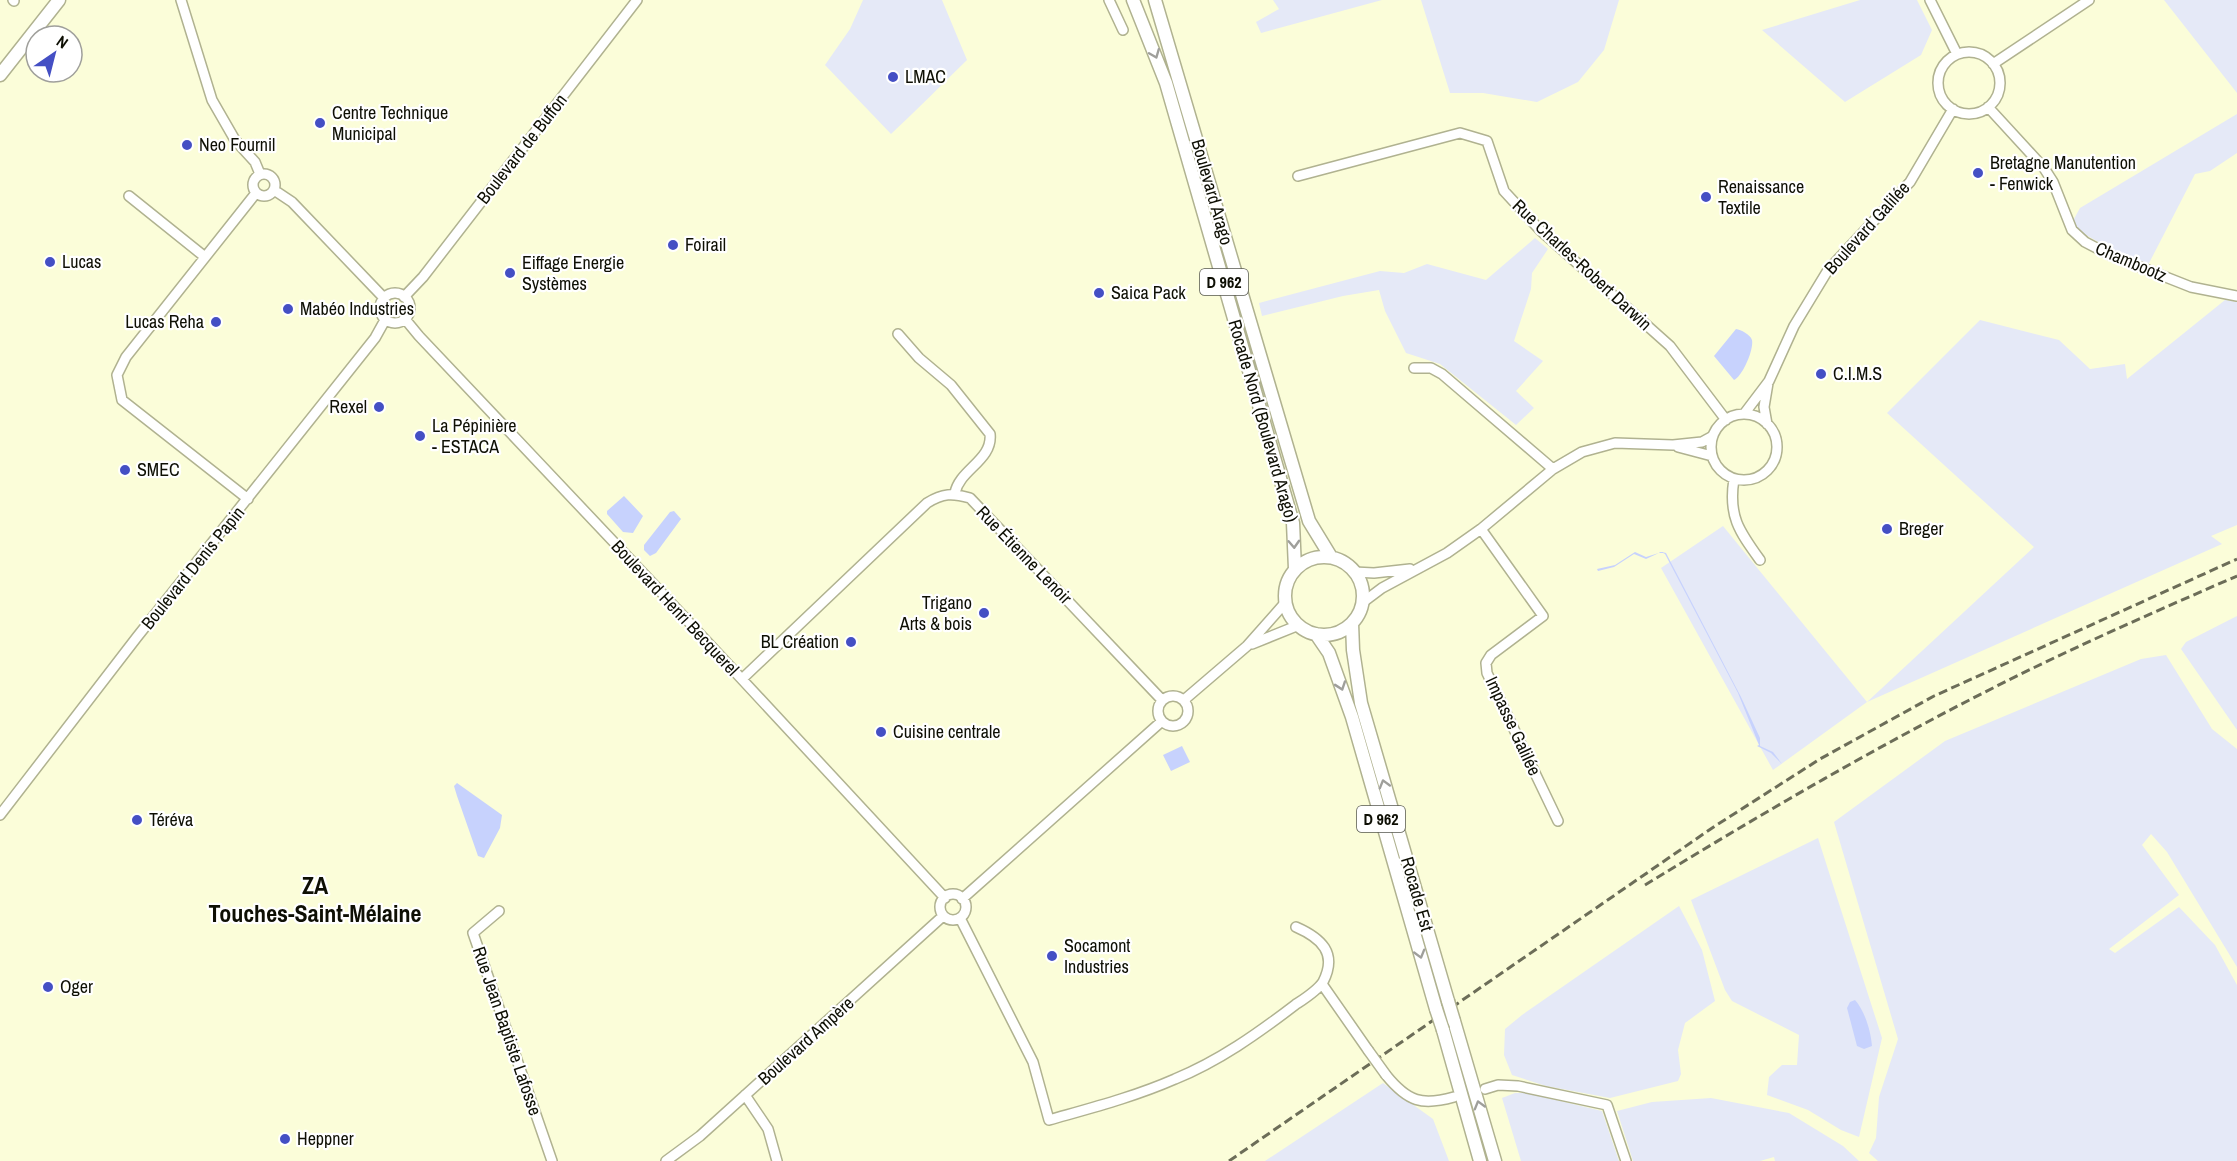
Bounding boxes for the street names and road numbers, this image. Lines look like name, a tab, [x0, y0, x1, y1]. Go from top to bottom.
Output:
street label: Boulevard de Buffon	[471, 88, 573, 209]
street label: Boulevard Arago	[1185, 136, 1240, 248]
street label: Boulevard Galilée	[1818, 176, 1915, 280]
street label: Rue Charles-Robert Darwin	[1507, 193, 1657, 336]
street label: Chambootz	[2092, 235, 2171, 288]
road number: D 962	[1200, 269, 1248, 295]
street label: Rocade Nord (Boulevard Arago)	[1223, 316, 1304, 525]
street label: Rue Étienne Lenoir	[971, 500, 1078, 609]
street label: Boulevard Denis Papin	[135, 501, 250, 635]
street label: Boulevard Henri Becquerel	[606, 534, 745, 681]
street label: Impasse Galilée	[1480, 672, 1547, 779]
road number: D 962	[1357, 806, 1405, 832]
street label: Rocade Est	[1395, 854, 1440, 934]
street label: Rue Jean Baptiste Lafosse	[467, 943, 548, 1119]
street label: Boulevard Ampère	[752, 991, 859, 1091]

